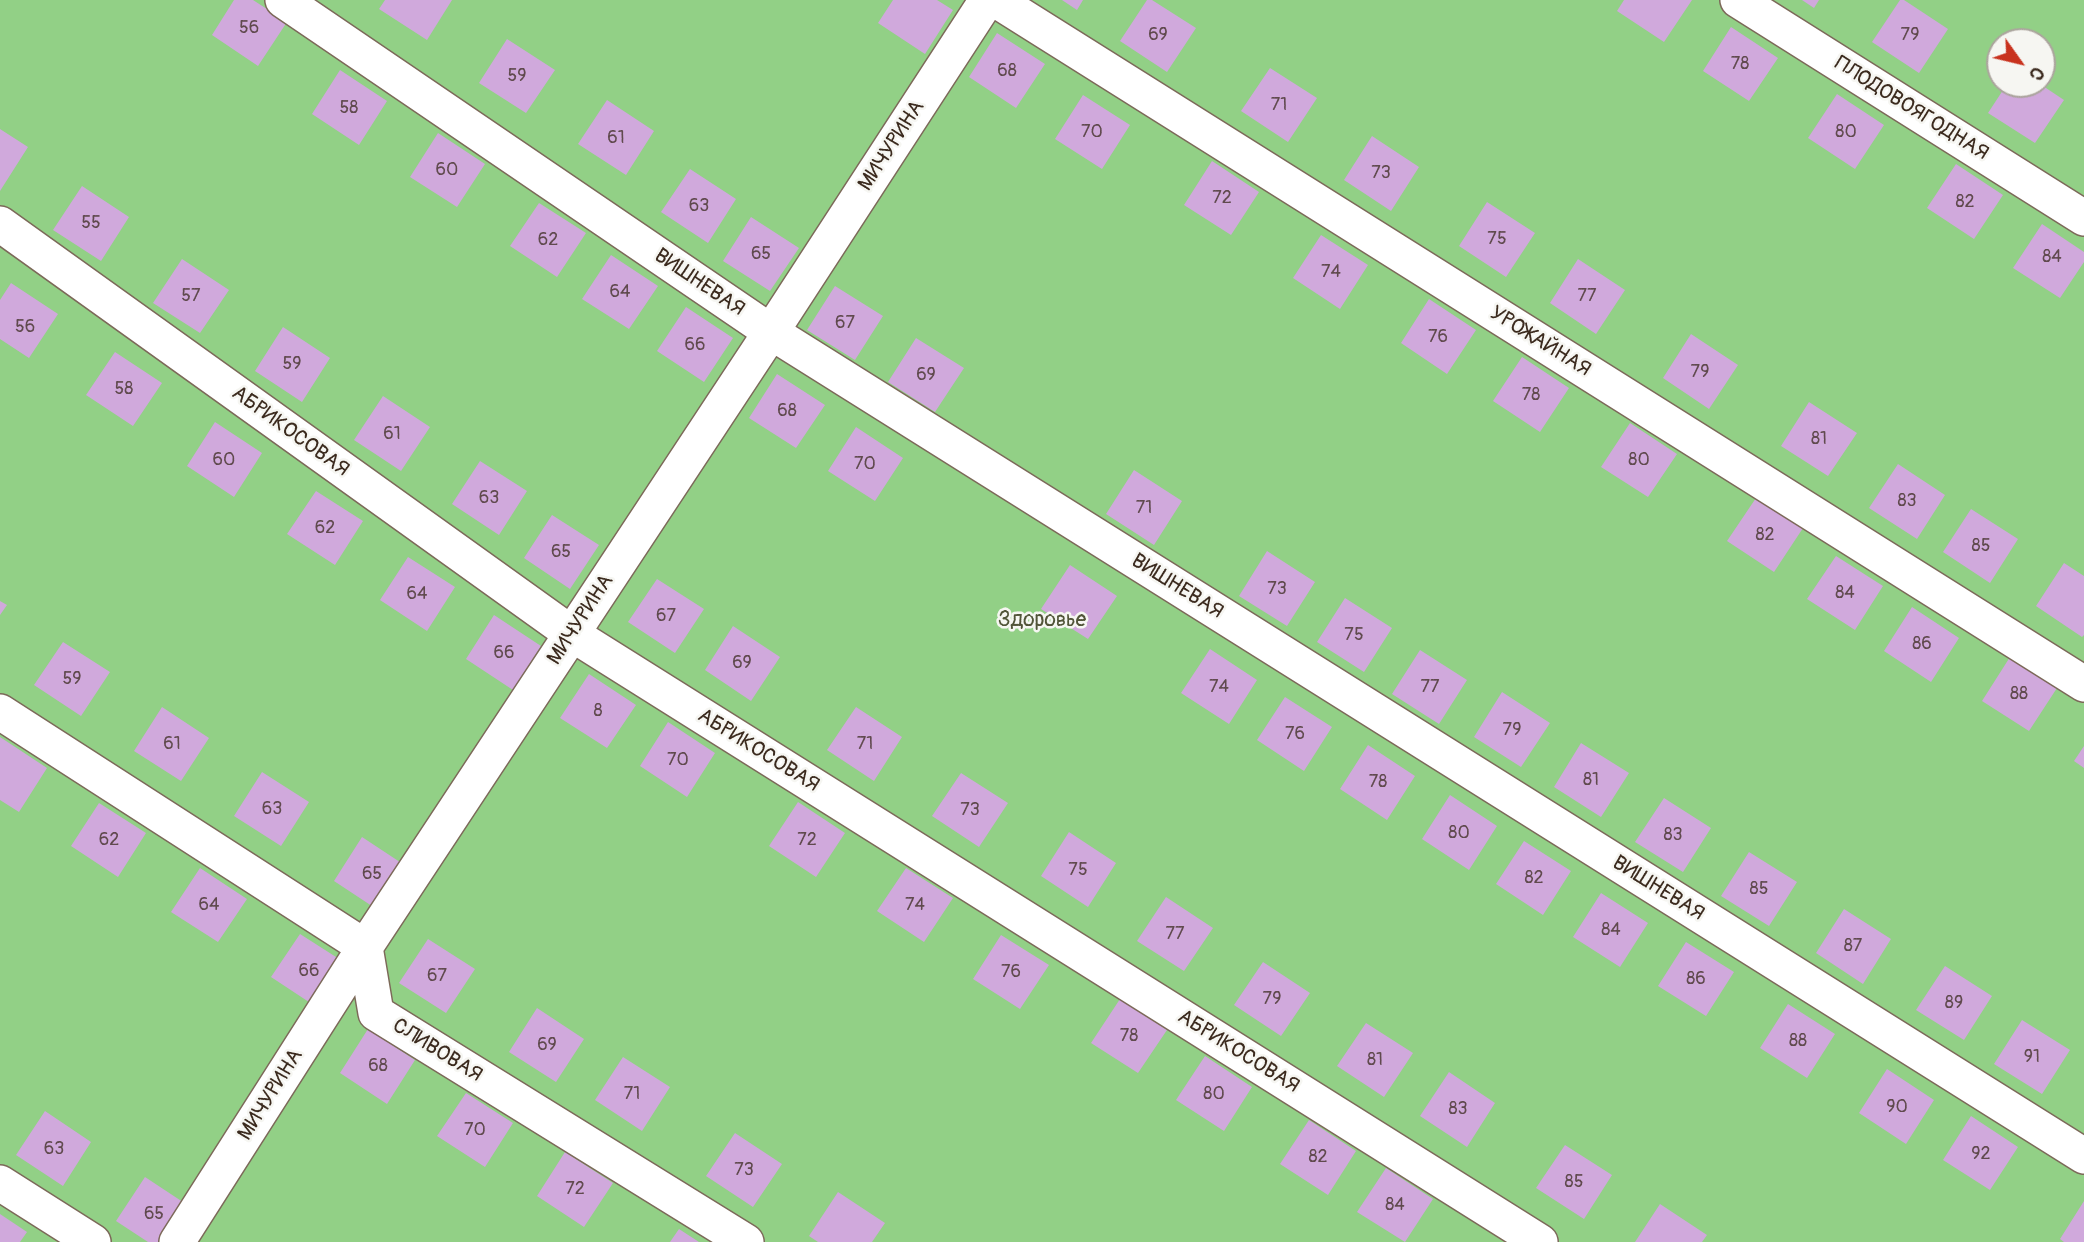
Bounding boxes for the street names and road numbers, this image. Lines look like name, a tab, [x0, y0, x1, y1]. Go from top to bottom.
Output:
street label: ПЛОДОВОЯГОДНАЯ	[1829, 51, 1993, 167]
street label: МИЧУРИНА	[853, 96, 931, 196]
street label: ВИШНЕВАЯ	[649, 244, 749, 322]
street label: УРОЖАЙНАЯ	[1485, 301, 1595, 383]
street label: АБРИКОСОВАЯ	[227, 381, 353, 483]
street label: ВИШНЕВАЯ	[1126, 549, 1228, 625]
street label: МИЧУРИНА	[542, 570, 620, 670]
street label: АБРИКОСОВАЯ	[693, 704, 823, 798]
street label: ВИШНЕВАЯ	[1607, 851, 1709, 927]
street label: АБРИКОСОВАЯ	[1173, 1005, 1303, 1099]
street label: СЛИВОВАЯ	[387, 1014, 487, 1088]
street label: МИЧУРИНА	[233, 1045, 309, 1145]

